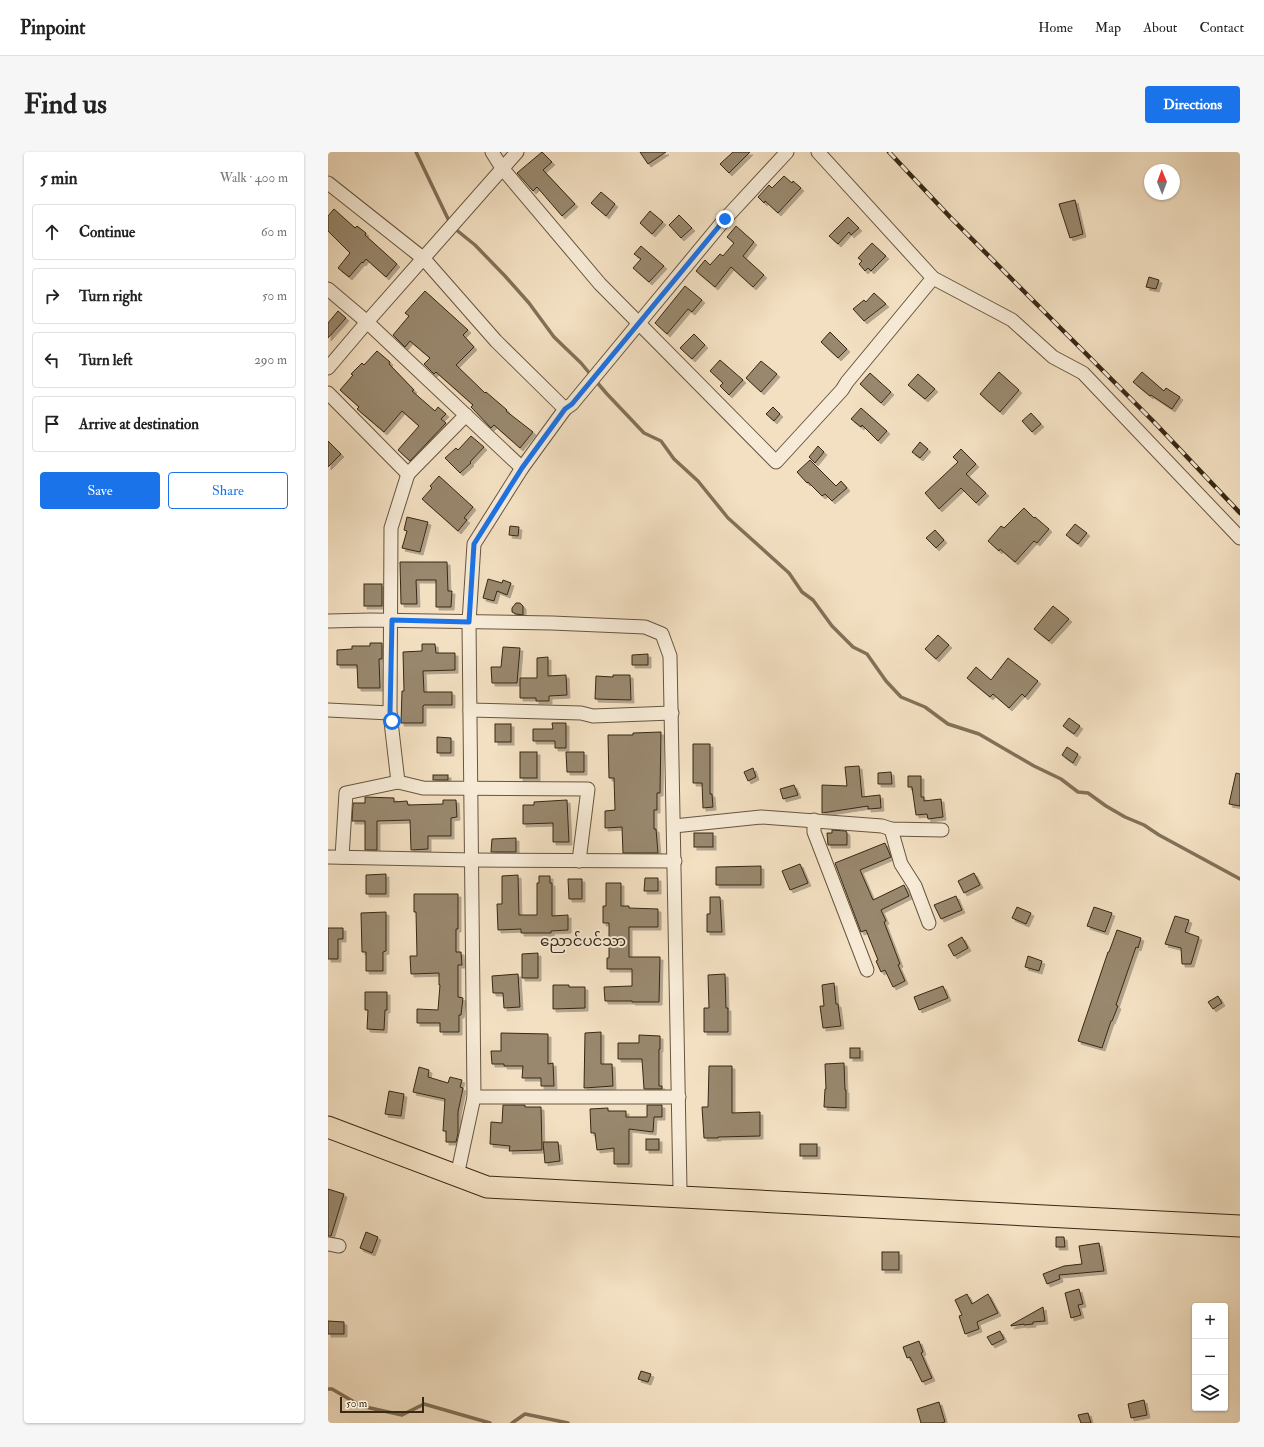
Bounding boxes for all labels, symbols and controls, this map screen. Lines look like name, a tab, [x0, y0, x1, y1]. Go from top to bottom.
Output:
text: Pinpoint	[20, 16, 85, 40]
text: Home	[1038, 19, 1073, 36]
text: Map	[1095, 19, 1121, 36]
text: About	[1143, 19, 1177, 36]
text: Contact	[1199, 19, 1244, 36]
button: Directions	[1145, 86, 1240, 123]
text: Find us	[24, 87, 107, 122]
north arrow	[1144, 164, 1180, 200]
text: 5 min	[40, 168, 78, 189]
text: Walk · 400 m	[220, 170, 288, 186]
route end	[716, 210, 734, 228]
icon: ahead	[41, 221, 63, 243]
text: Continue	[79, 223, 135, 242]
text: 60 m	[261, 224, 287, 240]
icon: right	[41, 285, 63, 307]
text: Turn right	[79, 287, 142, 306]
text: 50 m	[262, 288, 287, 304]
icon: left	[41, 349, 63, 371]
text: Turn left	[79, 351, 133, 370]
text: 290 m	[254, 352, 287, 368]
icon: arrive	[41, 413, 63, 435]
text: Arrive at destination	[79, 415, 199, 434]
button: Save	[40, 472, 160, 509]
button: Share	[168, 472, 288, 509]
route start	[383, 712, 401, 730]
district label: ညောင်ပင်သာ	[540, 931, 626, 953]
map controls	[1192, 1303, 1228, 1411]
button: +	[1192, 1303, 1228, 1339]
button: −	[1192, 1339, 1228, 1375]
button: layers	[1192, 1375, 1228, 1411]
scale bar	[340, 1395, 424, 1414]
text: 50 m	[346, 1397, 367, 1410]

